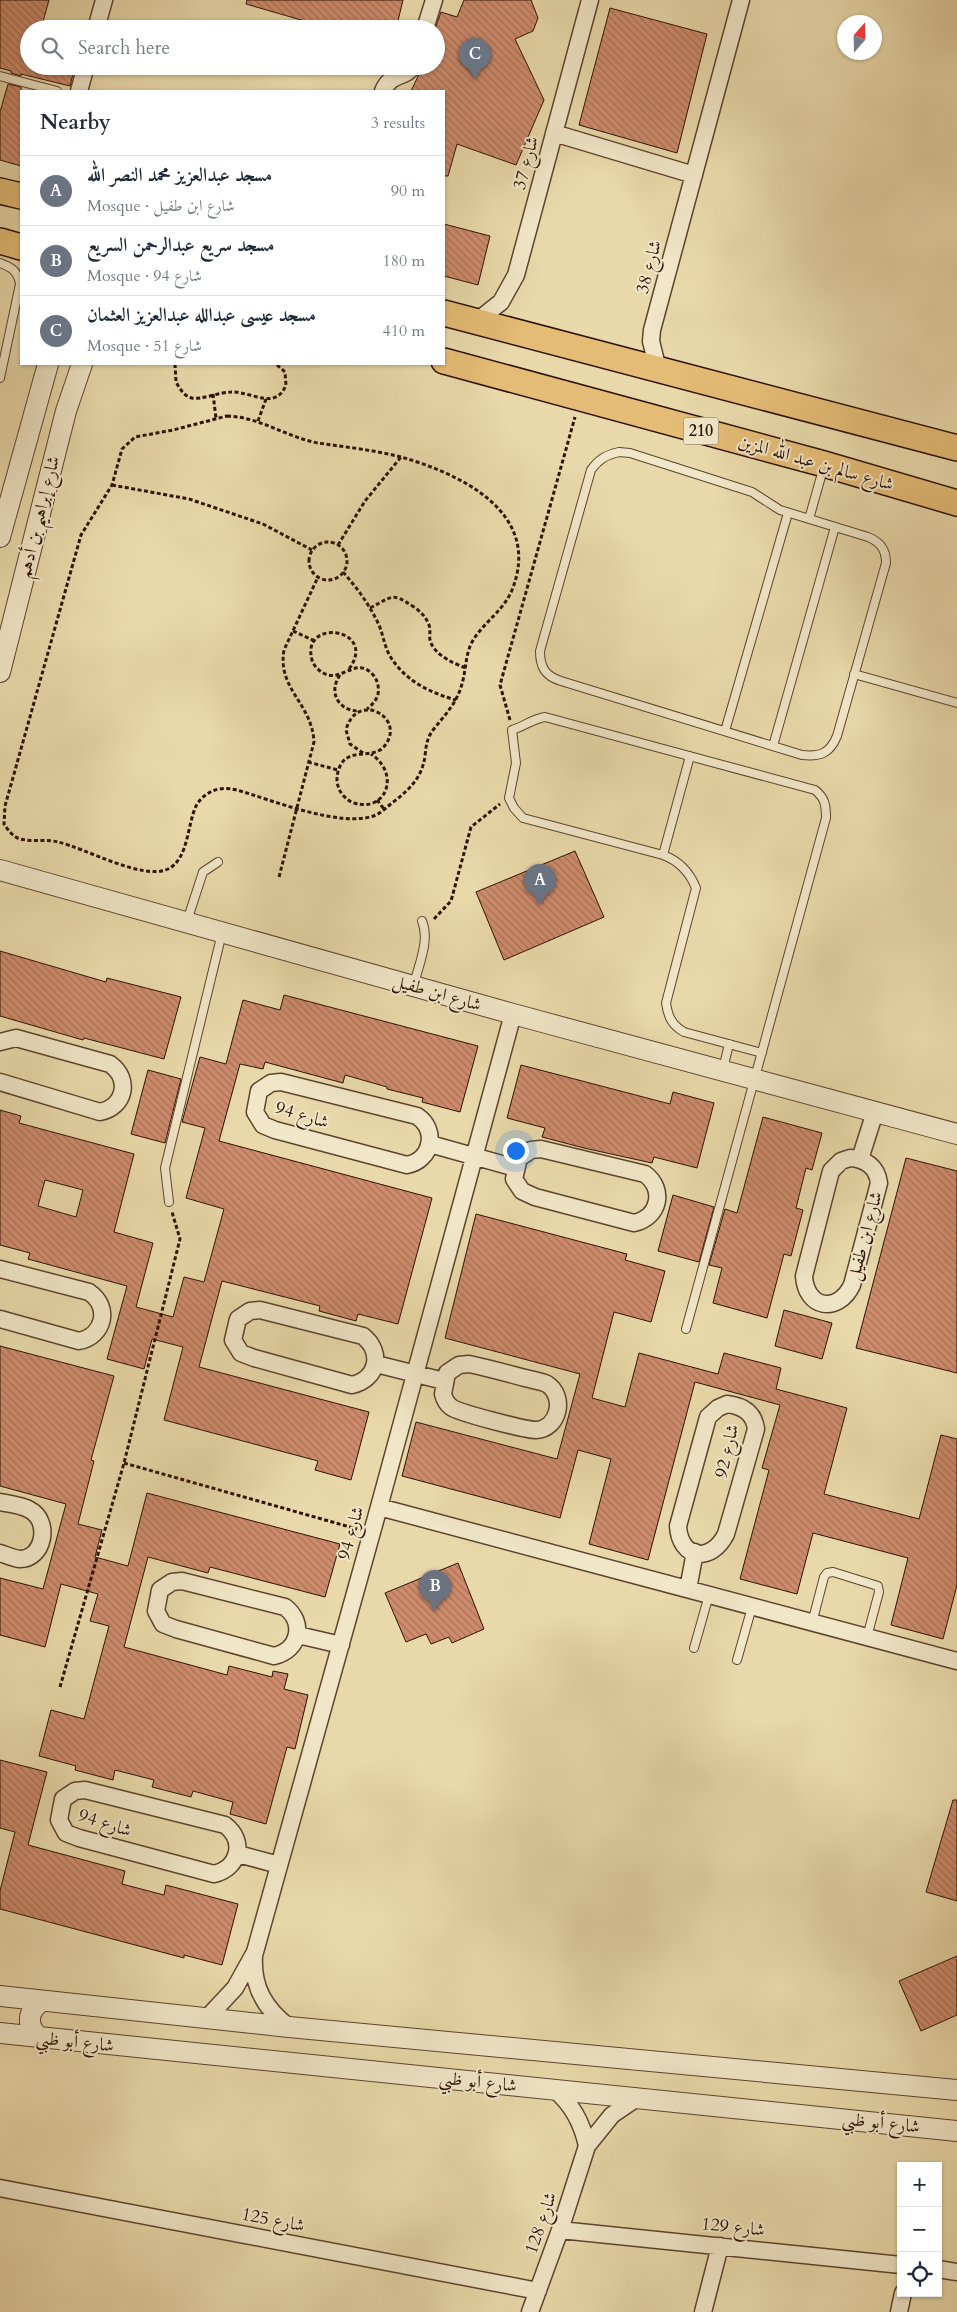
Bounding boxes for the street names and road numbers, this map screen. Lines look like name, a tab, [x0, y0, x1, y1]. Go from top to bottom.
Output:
street label: شارع 37	[507, 133, 547, 193]
street label: شارع 38	[630, 237, 670, 297]
road number: 210	[684, 418, 718, 444]
street label: شارع سالم بن عبد الله المزين	[735, 427, 897, 500]
street label: شارع إبراهيم بن أدهم	[11, 453, 71, 582]
street label: شارع ابن طفيل	[389, 968, 484, 1020]
street label: شارع 94	[272, 1095, 332, 1137]
street label: شارع ابن طفيل	[841, 1189, 891, 1284]
street label: شارع 92	[709, 1422, 747, 1481]
street label: شارع 94	[331, 1503, 372, 1563]
street label: شارع 94	[75, 1803, 135, 1845]
street label: شارع أبو ظبي	[34, 2024, 115, 2062]
street label: شارع أبو ظبي	[437, 2064, 518, 2102]
street label: شارع أبو ظبي	[840, 2105, 921, 2143]
street label: شارع 128	[519, 2189, 565, 2258]
street label: شارع 125	[239, 2202, 307, 2240]
street label: شارع 129	[700, 2211, 766, 2245]

